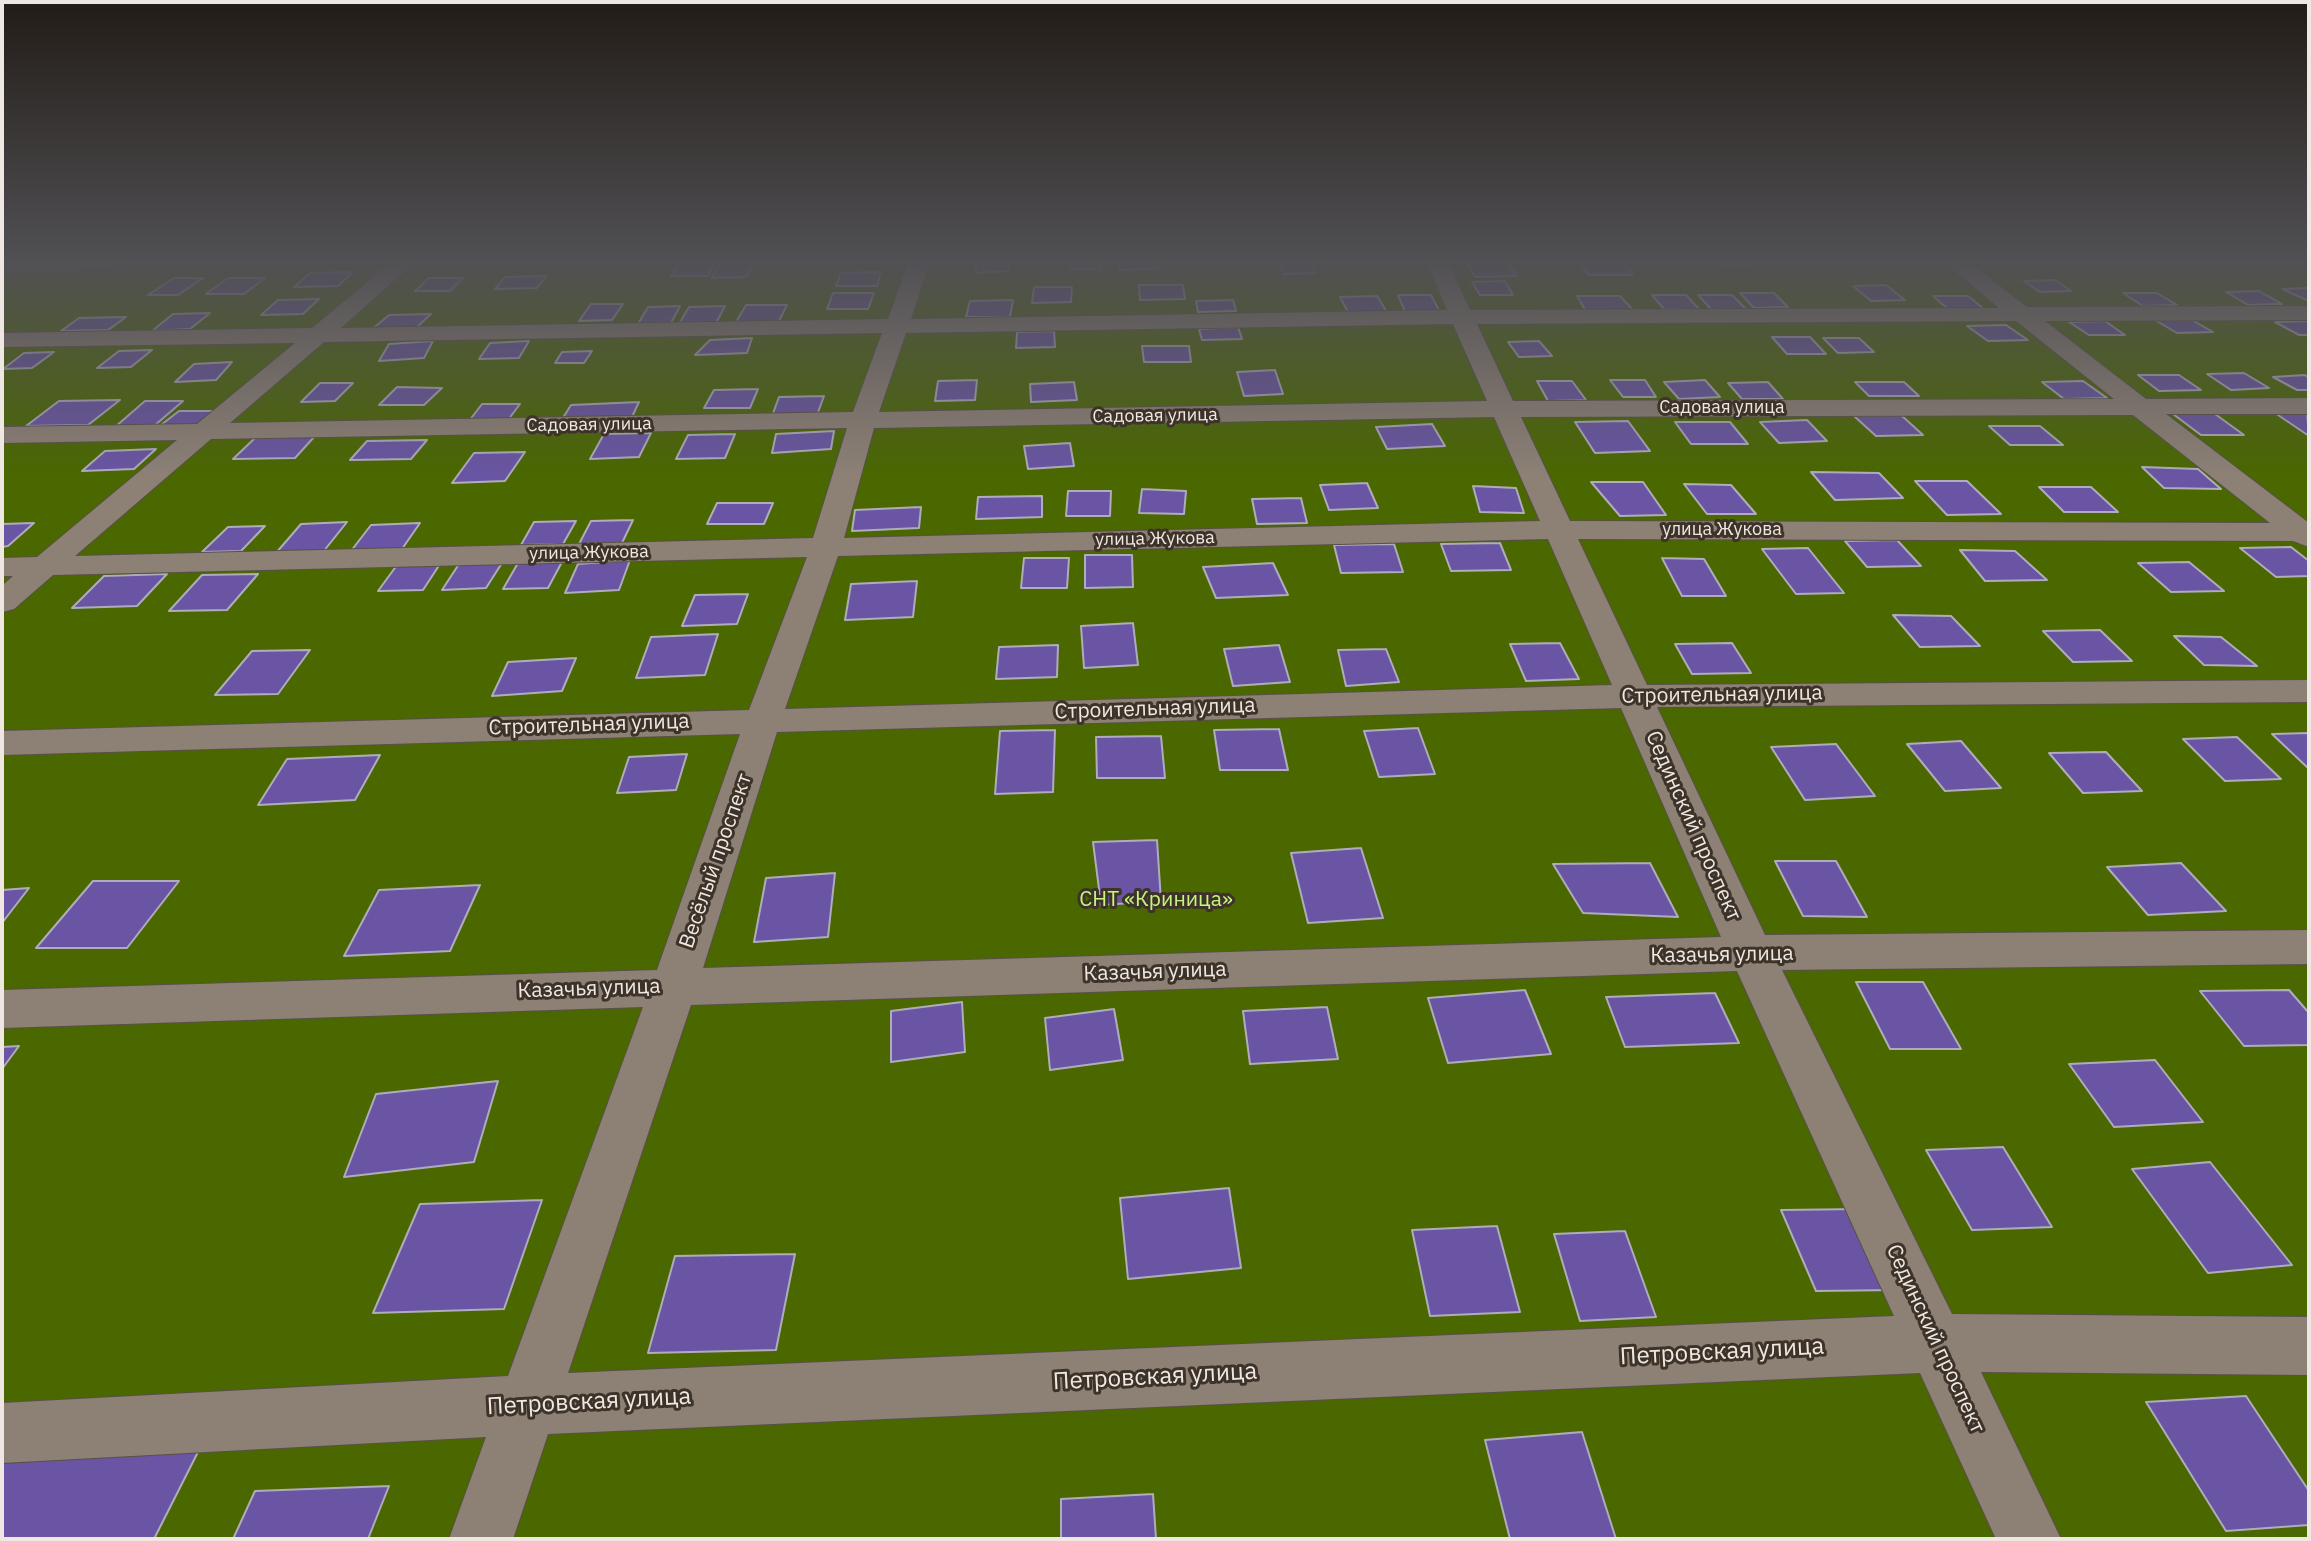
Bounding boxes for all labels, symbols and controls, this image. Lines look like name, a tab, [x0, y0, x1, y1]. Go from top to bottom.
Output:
street label: Садовая улица	[1659, 397, 1785, 419]
street label: Садовая улица	[1092, 404, 1218, 428]
street label: Садовая улица	[526, 413, 652, 437]
street label: улица Жукова	[1662, 519, 1782, 541]
street label: улица Жукова	[1095, 527, 1215, 551]
street label: улица Жукова	[529, 541, 649, 565]
street label: Строительная улица	[1621, 681, 1823, 709]
street label: Строительная улица	[1054, 693, 1256, 725]
street label: Строительная улица	[488, 709, 690, 741]
street label: Сединский проспект	[1640, 727, 1746, 925]
street label: Весёлый проспект	[674, 770, 758, 952]
park label: СНТ «Криница»	[1079, 887, 1233, 913]
street label: Казачья улица	[1650, 941, 1794, 969]
street label: Казачья улица	[1083, 957, 1227, 987]
street label: Казачья улица	[517, 974, 661, 1004]
street label: Сединский проспект	[1880, 1241, 1990, 1437]
street label: Петровская улица	[1619, 1332, 1825, 1372]
street label: Петровская улица	[1052, 1357, 1258, 1397]
street label: Петровская улица	[486, 1382, 692, 1422]

